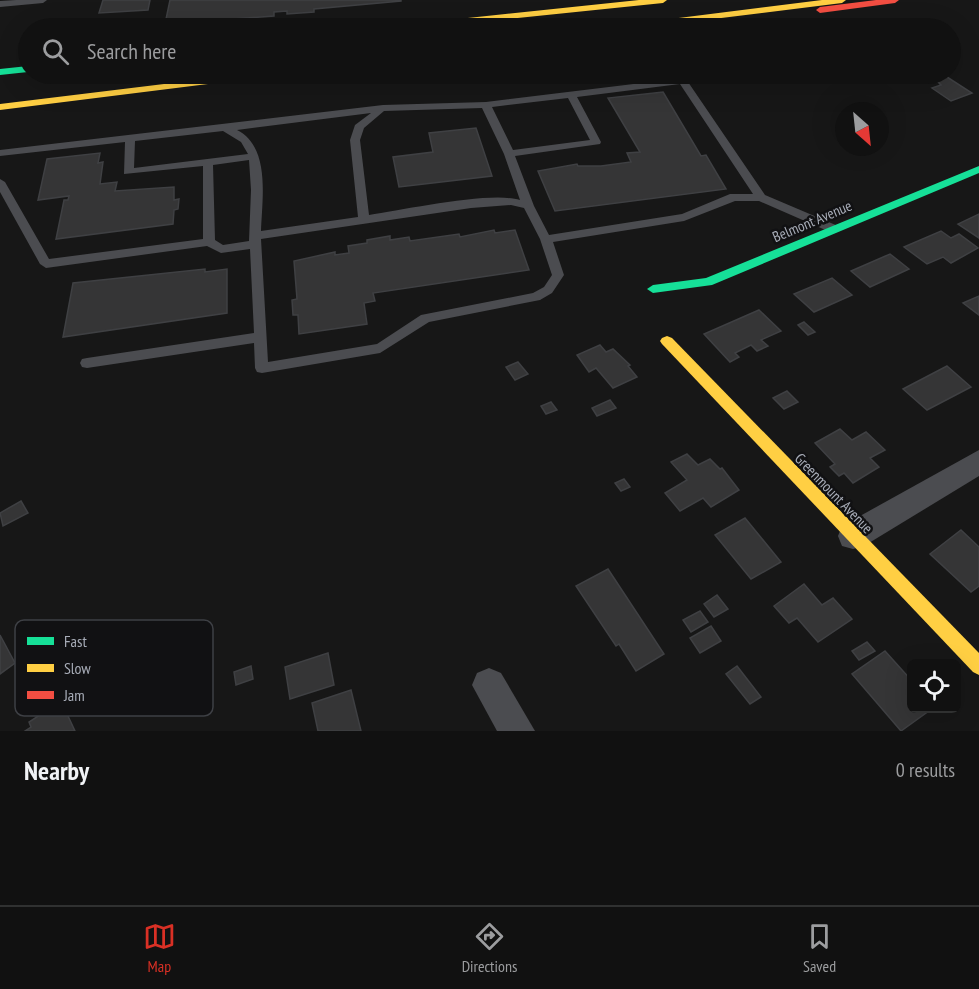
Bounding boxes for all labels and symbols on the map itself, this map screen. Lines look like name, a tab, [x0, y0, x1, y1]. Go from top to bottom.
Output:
north arrow	[835, 102, 889, 156]
street label: Belmont Avenue	[769, 196, 855, 246]
street label: Greenmount Avenue	[791, 449, 877, 537]
legend	[15, 620, 213, 716]
text: Fast	[64, 631, 87, 651]
text: Slow	[64, 658, 91, 678]
text: Jam	[63, 685, 85, 705]

